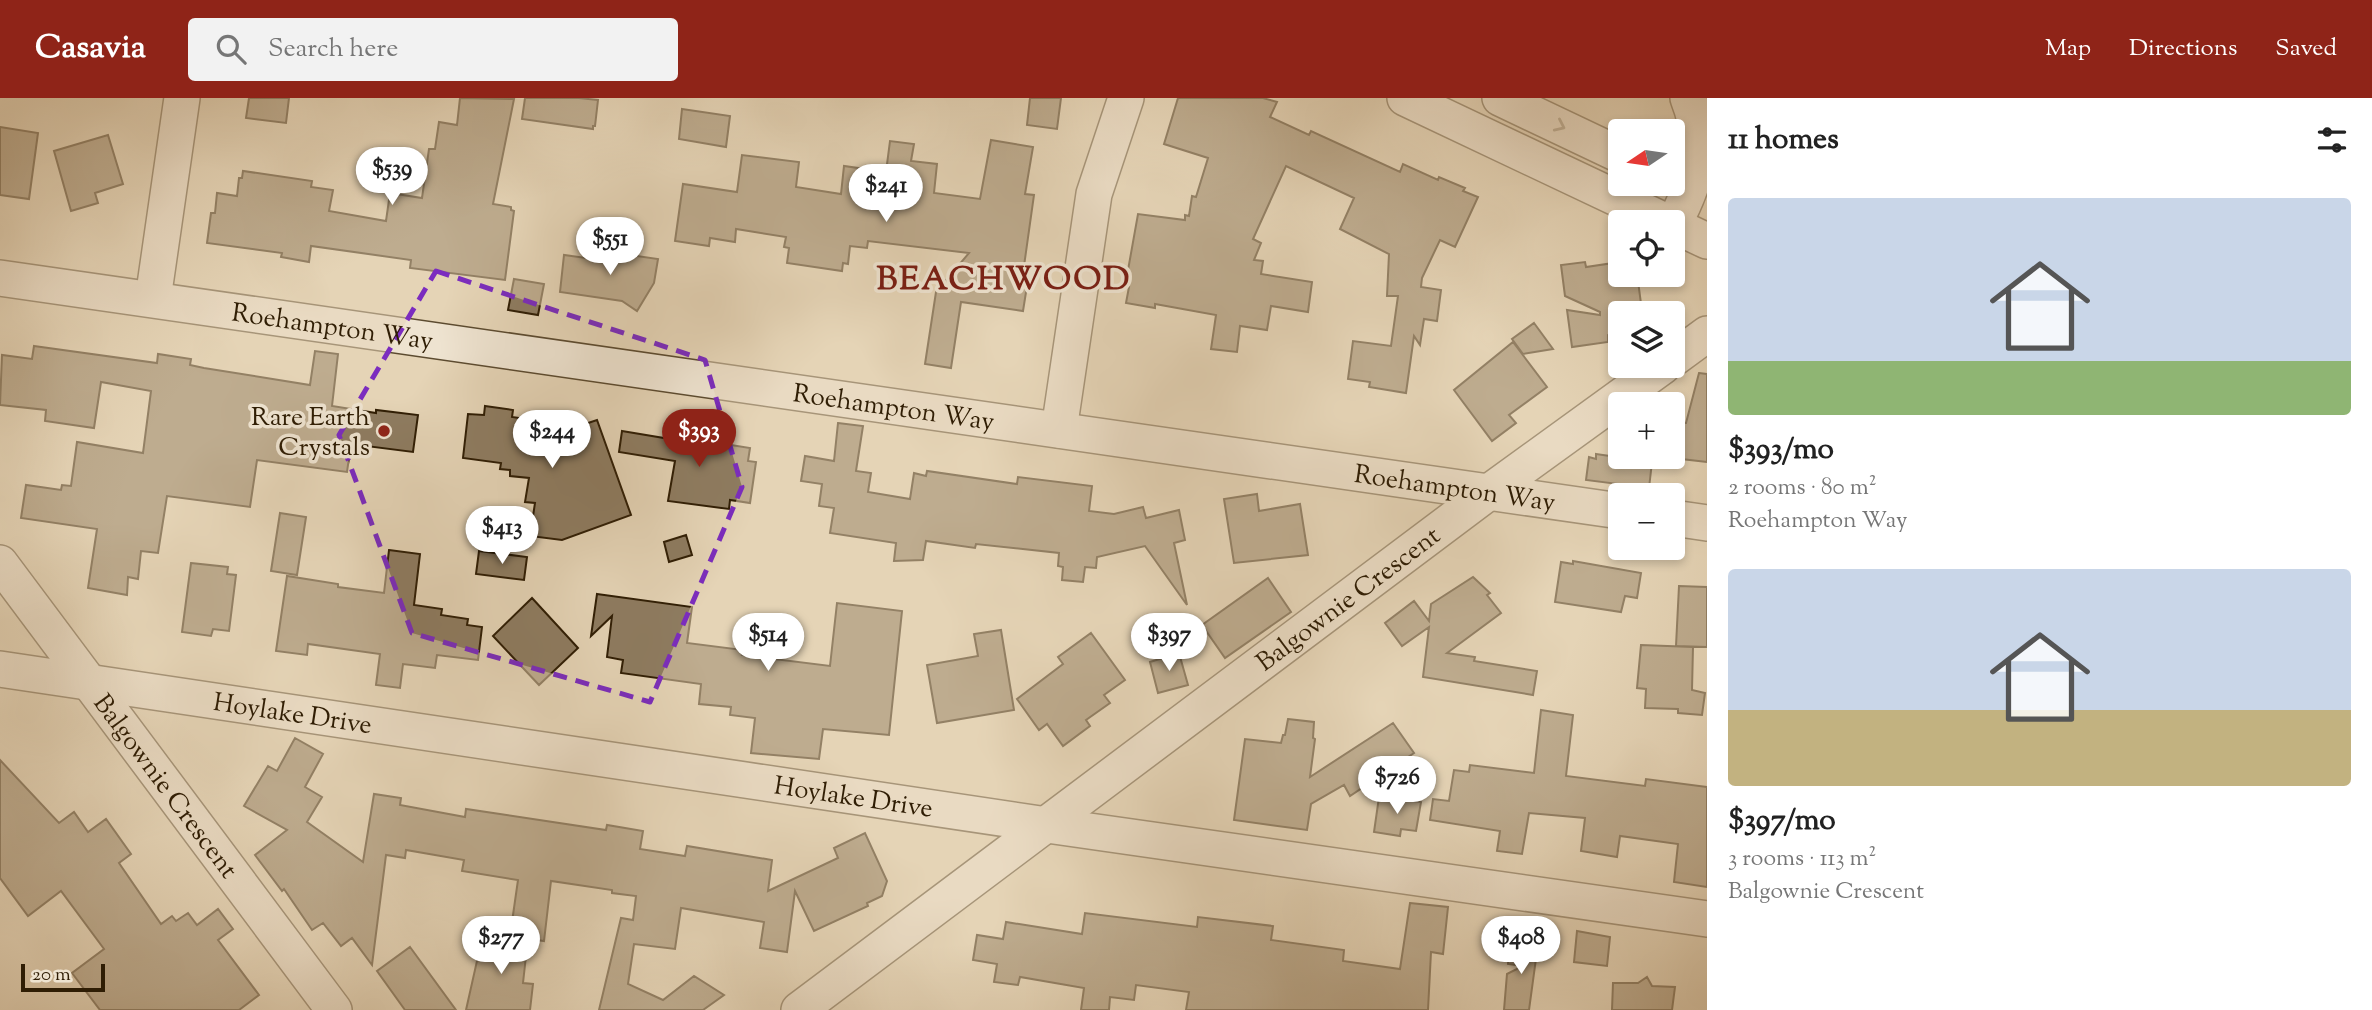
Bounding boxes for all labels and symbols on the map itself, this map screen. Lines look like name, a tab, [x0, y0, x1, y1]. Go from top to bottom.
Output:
one-way arrow	[1553, 118, 1565, 132]
north arrow	[1608, 119, 1685, 196]
pin: $539	[351, 148, 433, 207]
pin: $241	[845, 164, 927, 224]
pin: $551	[569, 218, 651, 277]
district label: BEACHWOOD	[877, 257, 1131, 305]
street label: Roehampton Way	[229, 296, 435, 361]
street label: Roehampton Way	[790, 376, 997, 442]
place label: Rare Earth Crystals	[251, 400, 370, 467]
pin: $244	[511, 410, 593, 470]
pin: $393	[658, 410, 740, 469]
marker: Rare Earth Crystals	[376, 423, 392, 439]
street label: Roehampton Way	[1352, 457, 1558, 523]
pin: $413	[461, 506, 543, 566]
street label: Balgownie Crescent	[1249, 519, 1449, 682]
pin: $514	[727, 614, 809, 673]
pin: $397	[1128, 614, 1210, 673]
street label: Hoylake Drive	[210, 685, 374, 745]
street label: Balgownie Crescent	[83, 687, 246, 887]
pin: $726	[1356, 756, 1438, 816]
street label: Hoylake Drive	[771, 769, 935, 829]
pin: $277	[460, 916, 542, 976]
pin: $408	[1480, 916, 1562, 976]
scale bar	[21, 961, 105, 993]

